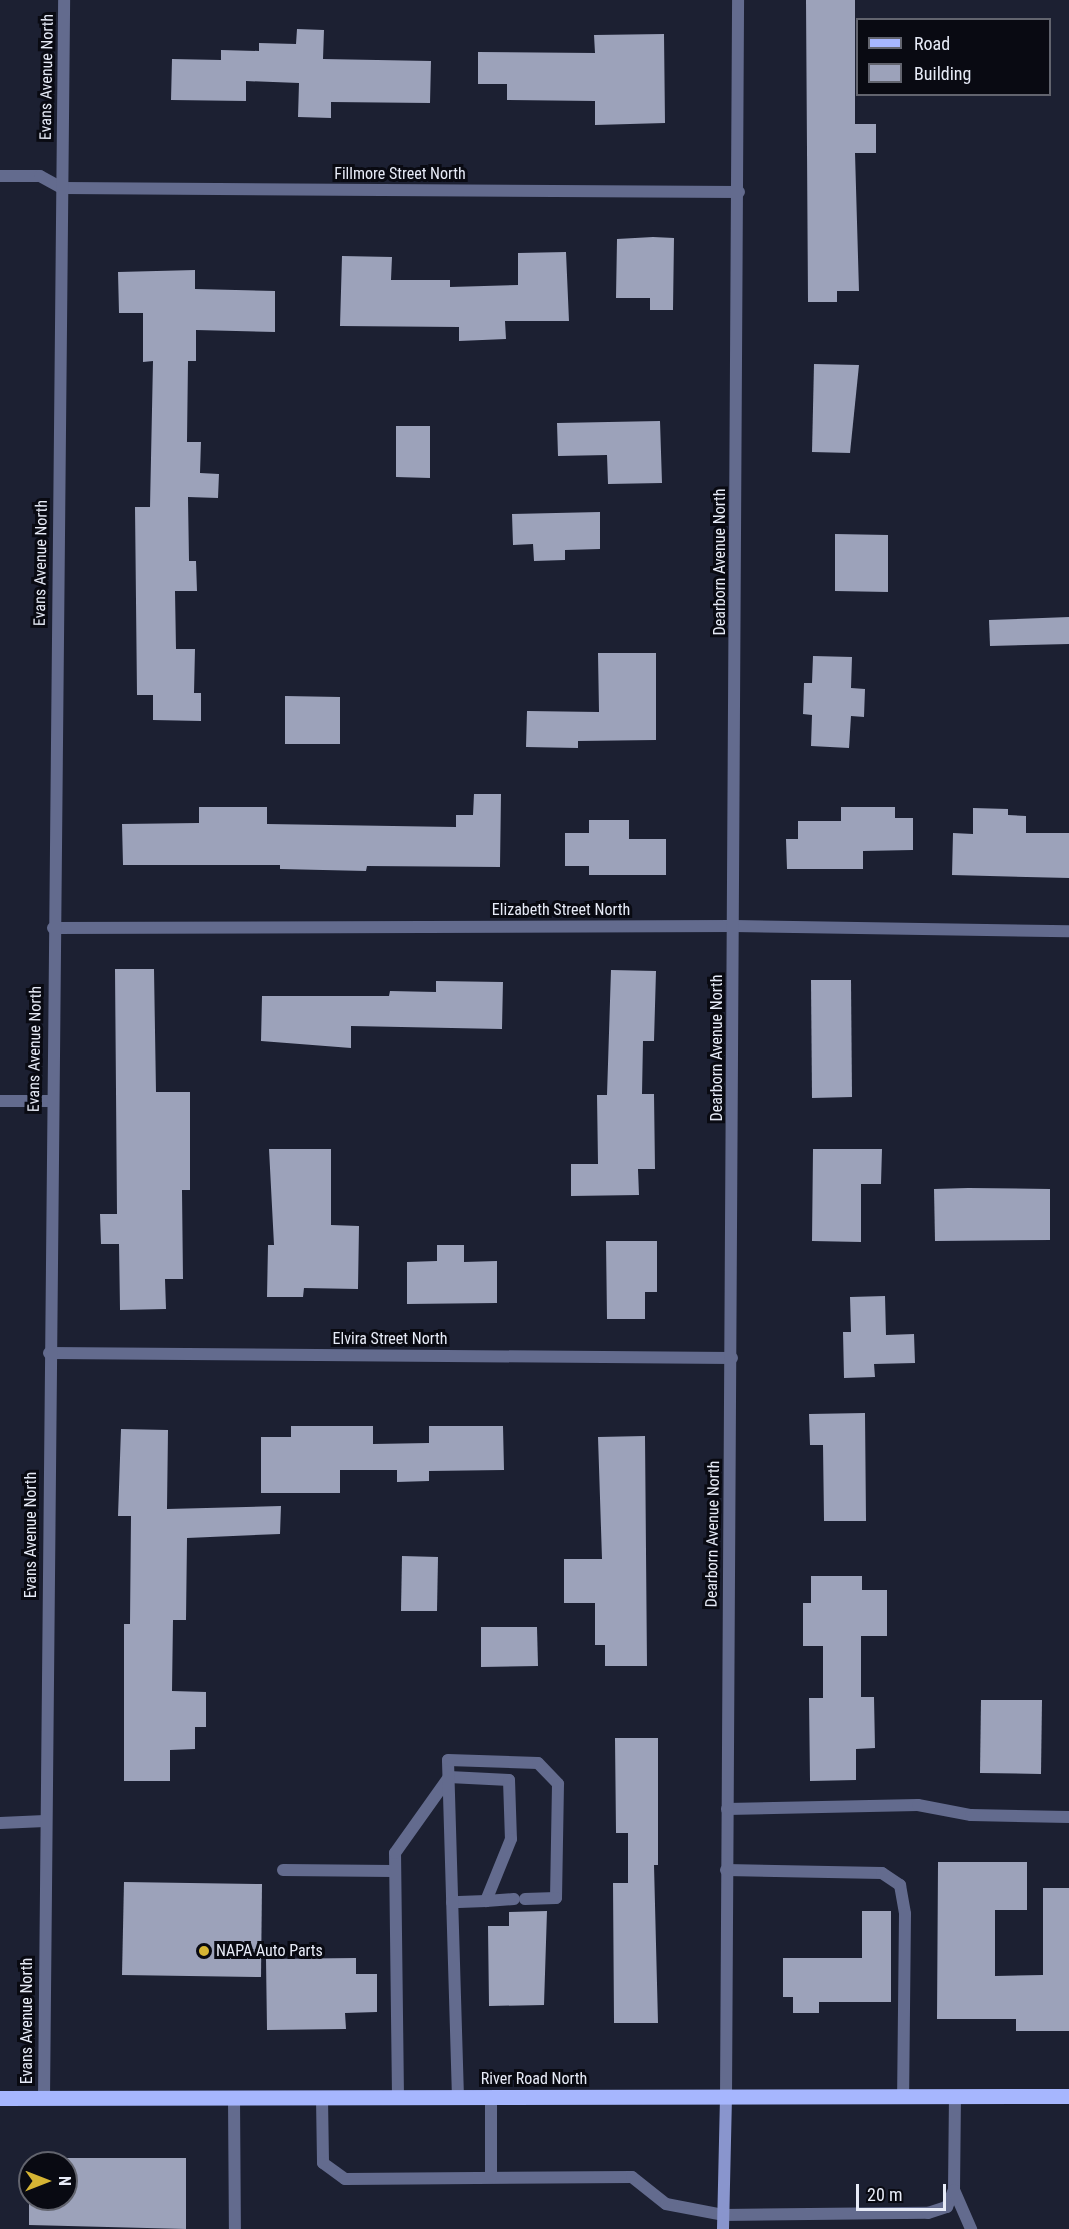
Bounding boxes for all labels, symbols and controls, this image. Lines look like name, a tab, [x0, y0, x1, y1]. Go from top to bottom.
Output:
street label: Evans Avenue North	[36, 14, 58, 140]
legend	[856, 18, 1051, 96]
text: Road	[914, 33, 950, 54]
text: Building	[914, 63, 971, 84]
street label: Fillmore Street North	[334, 164, 466, 184]
street label: Dearborn Avenue North	[710, 489, 730, 635]
street label: Evans Avenue North	[30, 500, 52, 626]
street label: Elizabeth Street North	[492, 900, 630, 920]
street label: Dearborn Avenue North	[707, 975, 727, 1121]
street label: Evans Avenue North	[24, 986, 46, 1112]
street label: Elvira Street North	[333, 1329, 447, 1349]
street label: Dearborn Avenue North	[702, 1460, 724, 1608]
street label: Evans Avenue North	[21, 1472, 41, 1598]
place label: NAPA Auto Parts	[216, 1941, 323, 1961]
marker: NAPA Auto Parts	[197, 1944, 211, 1958]
street label: Evans Avenue North	[17, 1958, 37, 2084]
street label: River Road North	[481, 2069, 587, 2089]
north arrow	[18, 2151, 78, 2211]
scale bar	[859, 2172, 949, 2210]
text: N	[55, 2176, 74, 2186]
text: 20 m	[867, 2184, 902, 2205]

